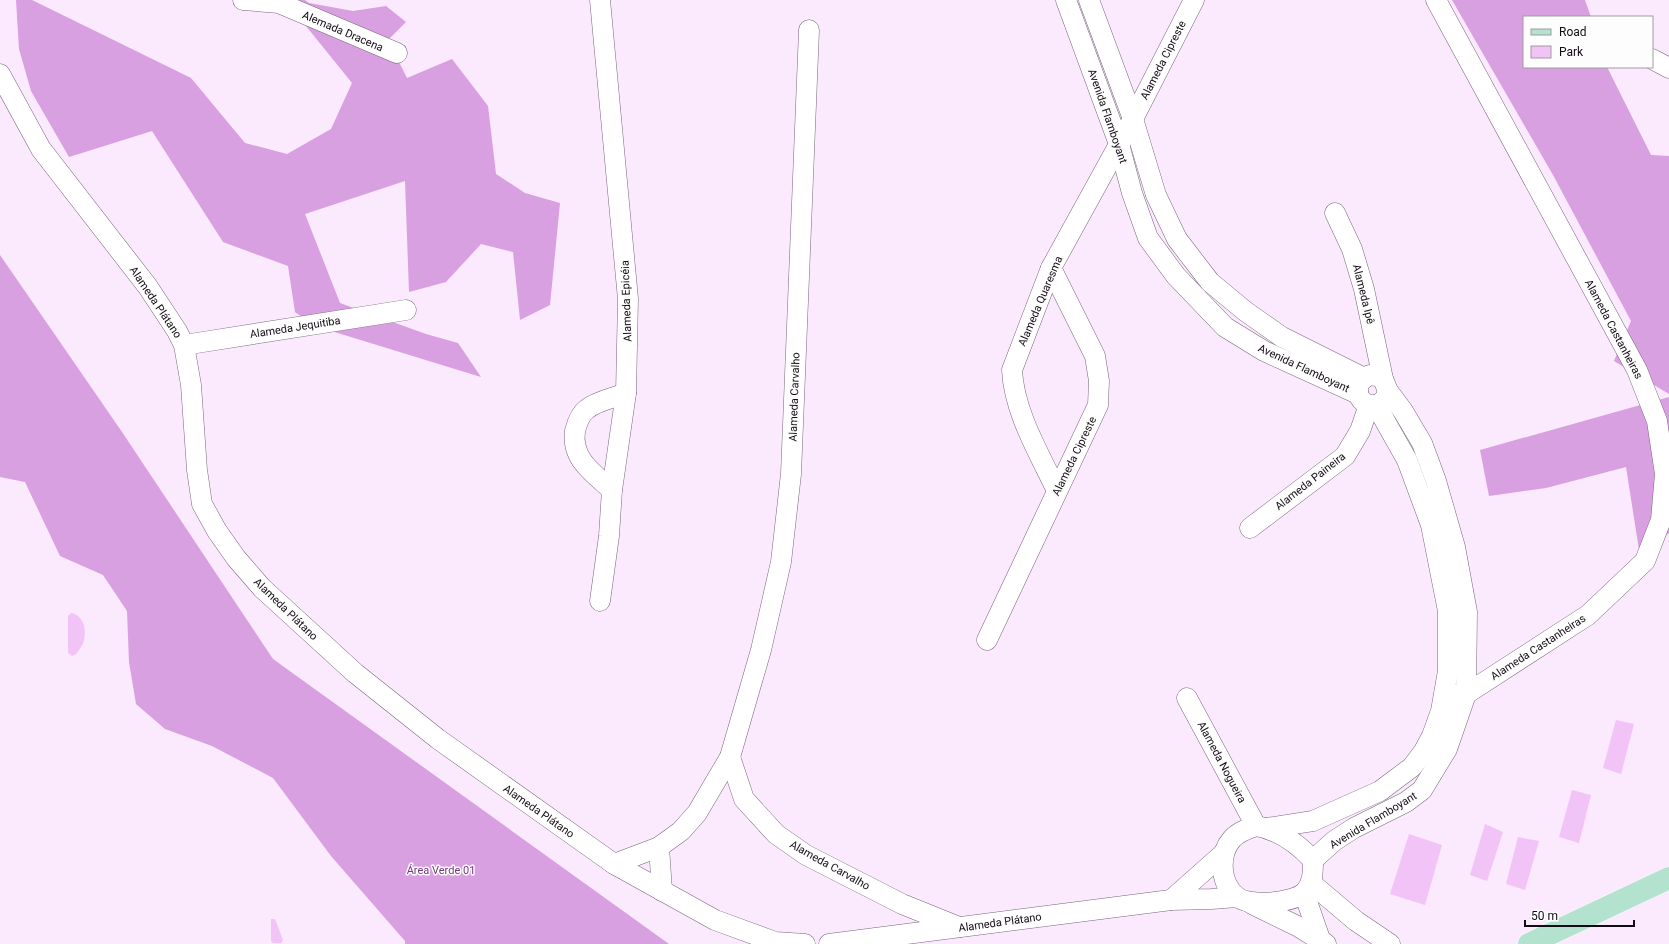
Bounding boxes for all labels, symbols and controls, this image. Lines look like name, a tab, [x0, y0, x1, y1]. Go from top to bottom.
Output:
street label: Alemada Dracena	[300, 9, 385, 54]
legend	[1523, 16, 1653, 68]
street label: Alameda Cipreste	[1138, 18, 1189, 102]
text: Road	[1559, 25, 1587, 39]
text: Park	[1559, 45, 1584, 59]
street label: Avenida Flamboyant	[1085, 67, 1130, 166]
street label: Alameda Quaresma	[1016, 254, 1065, 348]
street label: Alameda Epicéia	[619, 260, 634, 342]
street label: Alameda Ipê	[1350, 263, 1377, 326]
street label: Alameda Plátano	[127, 264, 184, 341]
street label: Alameda Castanheiras	[1582, 277, 1645, 381]
street label: Alameda Jequitiba	[249, 314, 341, 341]
street label: Avenida Flamboyant	[1256, 342, 1352, 395]
street label: Alameda Carvalho	[786, 352, 803, 442]
street label: Alameda Cipreste	[1050, 414, 1099, 498]
street label: Alameda Paineira	[1272, 450, 1348, 513]
street label: Alameda Plátano	[251, 576, 320, 643]
street label: Alameda Castanheiras	[1488, 612, 1588, 683]
street label: Alameda Nogueira	[1195, 719, 1249, 805]
street label: Alameda Plátano	[501, 782, 577, 841]
street label: Avenida Flamboyant	[1327, 789, 1419, 852]
street label: Alameda Carvalho	[787, 838, 872, 893]
park label: Área Verde 01	[407, 864, 475, 877]
scale bar	[1525, 902, 1634, 928]
text: 50 m	[1531, 909, 1558, 923]
street label: Alameda Plátano	[958, 910, 1042, 935]

